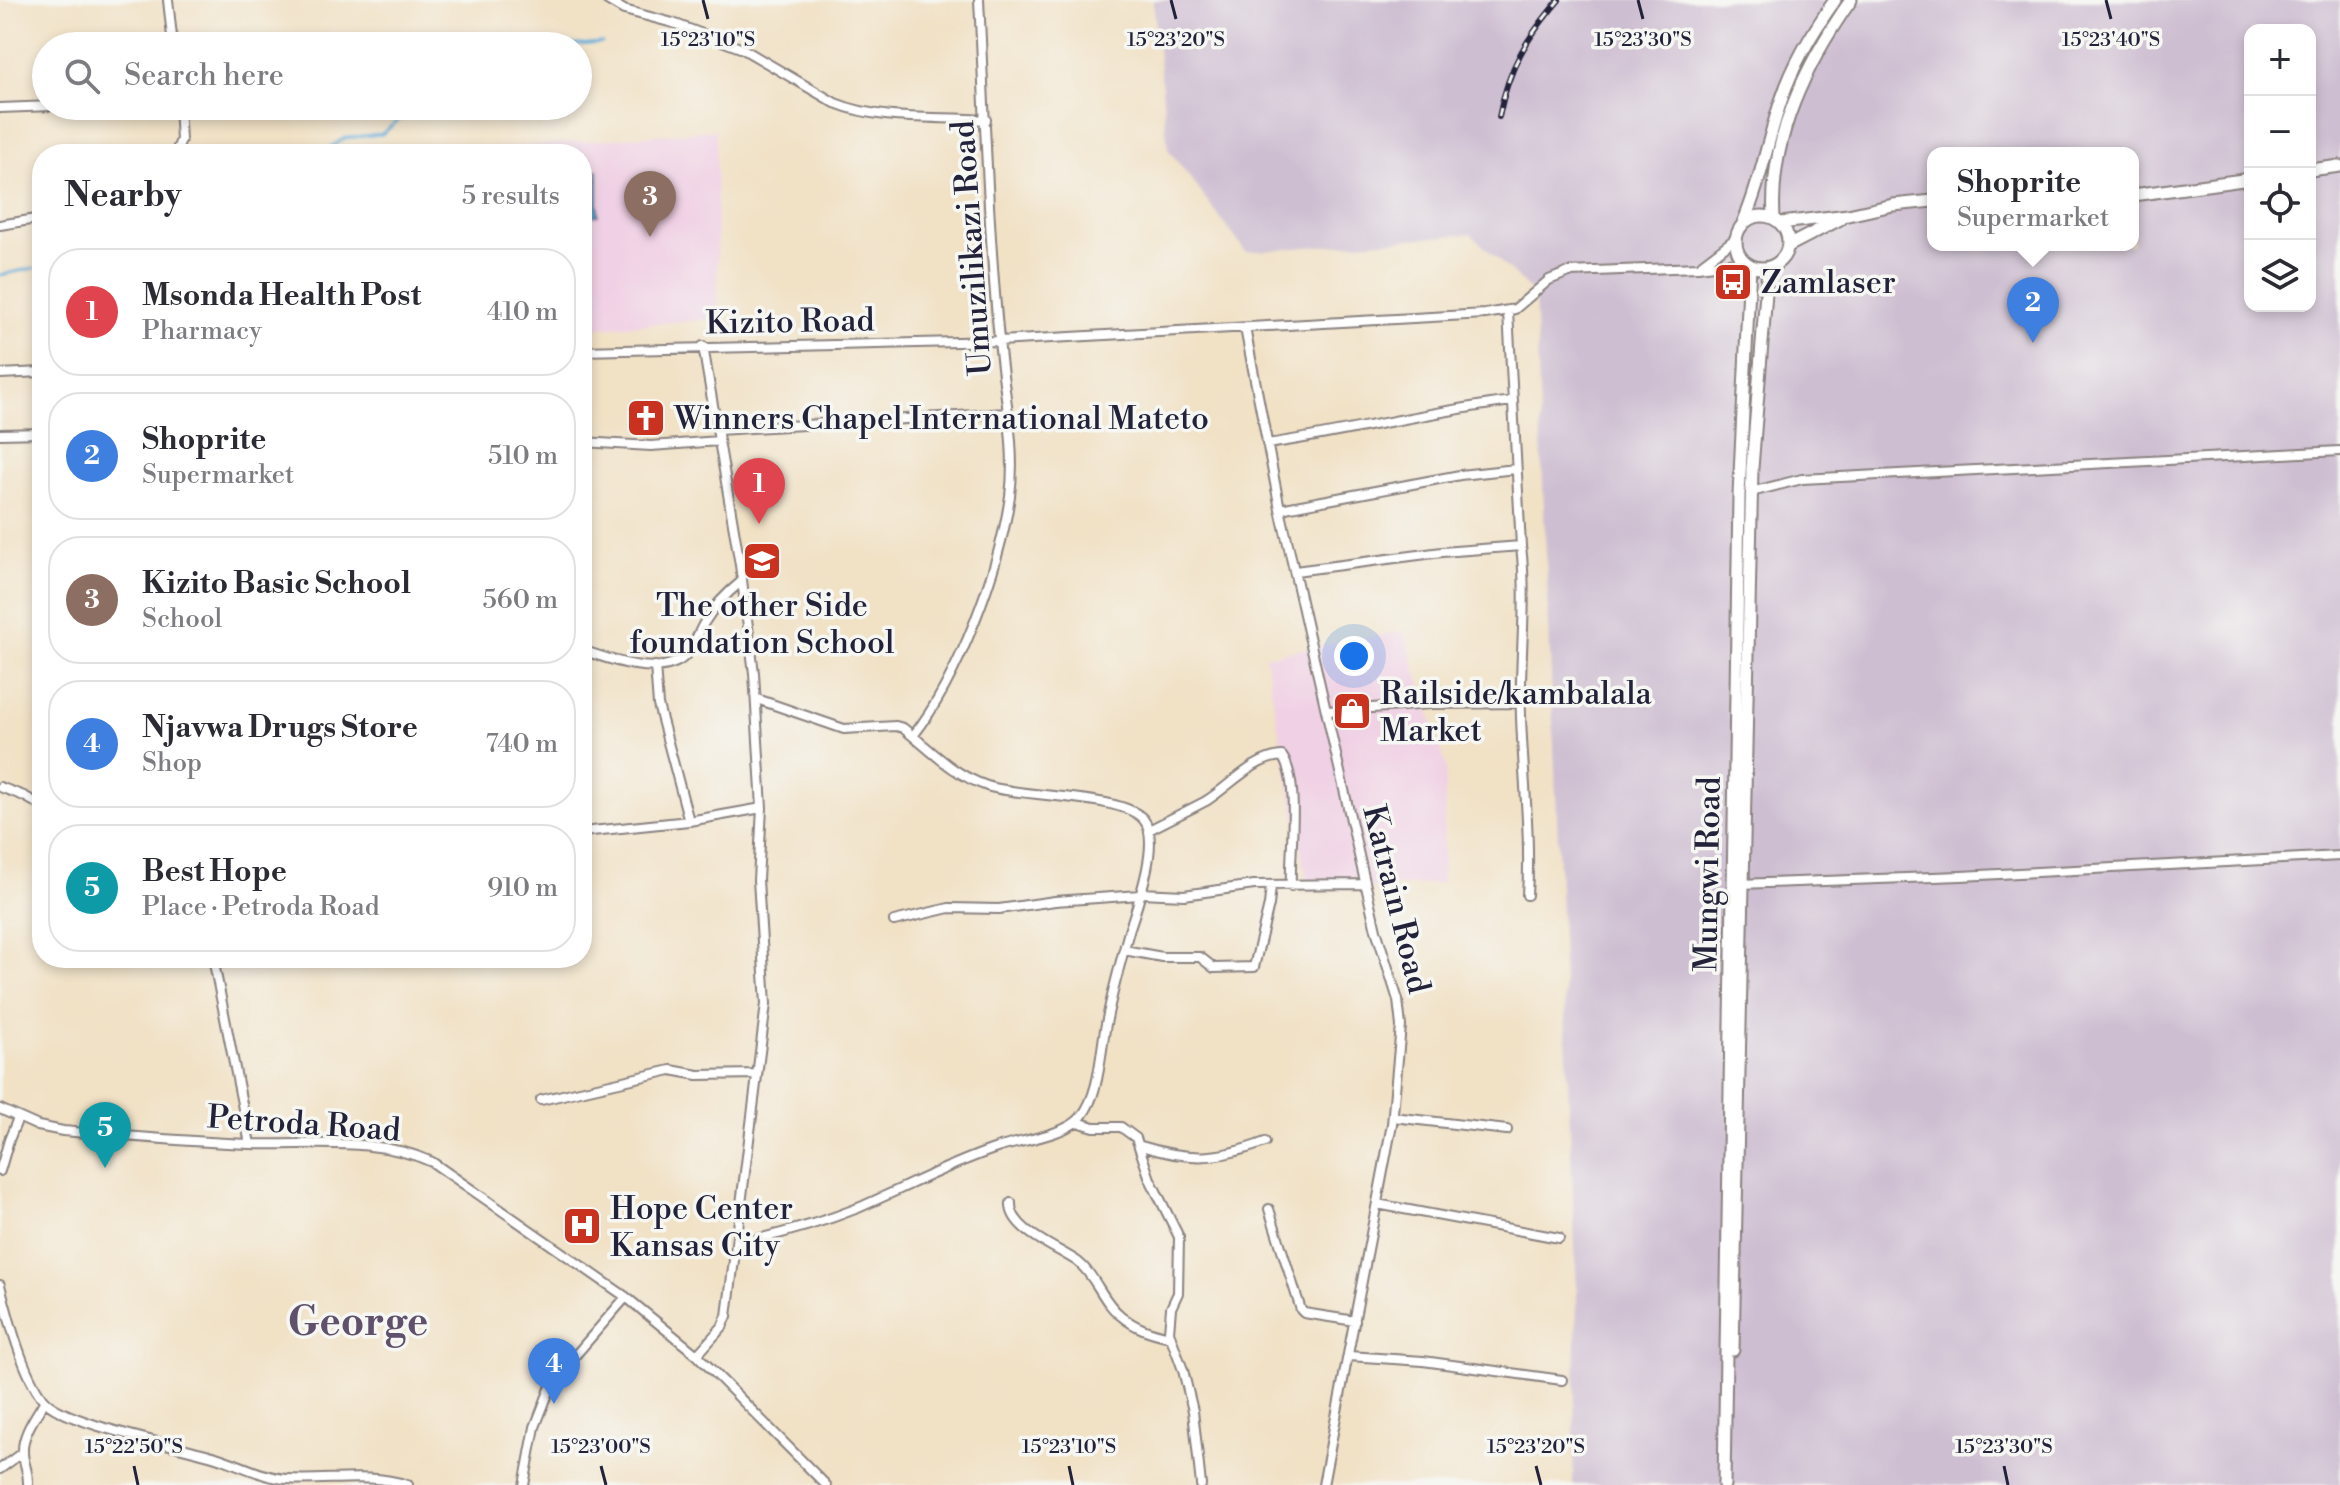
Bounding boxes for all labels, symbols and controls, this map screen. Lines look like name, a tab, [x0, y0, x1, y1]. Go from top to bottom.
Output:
map controls	[2244, 24, 2316, 312]
button: +	[2244, 24, 2316, 96]
text: 15°23'10"S	[661, 28, 755, 53]
text: 15°23'20"S	[1127, 28, 1225, 53]
text: 15°23'30"S	[1594, 28, 1692, 53]
text: 15°23'40"S	[2062, 28, 2160, 53]
search box	[32, 32, 592, 120]
icon: search	[60, 54, 104, 98]
text: Search here	[124, 57, 284, 95]
button: −	[2244, 96, 2316, 168]
street label: Umuzilikazi Road	[943, 119, 1001, 377]
popup	[1927, 147, 2139, 251]
text: Shoprite	[1957, 164, 2081, 202]
button: locate	[2244, 168, 2316, 240]
pin: 3	[624, 171, 676, 237]
text: Nearby	[64, 175, 182, 217]
text: 5 results	[462, 180, 560, 212]
text: Supermarket	[1957, 202, 2109, 234]
button: layers	[2244, 240, 2316, 312]
bus stop icon: Zamlaser	[1712, 261, 1754, 303]
place label: Zamlaser	[1761, 263, 1896, 303]
text: Msonda Health Post	[142, 277, 421, 315]
pin: 2	[2007, 277, 2059, 343]
text: 1	[86, 296, 98, 328]
text: 410 m	[487, 296, 558, 328]
street label: Kizito Road	[705, 301, 875, 343]
text: Pharmacy	[142, 315, 262, 347]
church icon: Winners Chapel International Mateto	[625, 397, 667, 439]
place label: Winners Chapel International Mateto	[673, 399, 1209, 439]
text: Shoprite	[142, 421, 266, 459]
text: 2	[84, 440, 100, 472]
text: 510 m	[488, 440, 558, 472]
pin: 1	[733, 458, 785, 524]
text: Supermarket	[142, 459, 294, 491]
school or university icon: The other Side foundation School	[741, 540, 783, 582]
text: Kizito Basic School	[142, 565, 411, 603]
text: 3	[84, 584, 100, 616]
text: 560 m	[483, 584, 558, 616]
place label: The other Side foundation School	[630, 586, 895, 663]
text: School	[142, 603, 222, 635]
your location	[1334, 636, 1374, 676]
place label: Railside/kambalala Market	[1380, 674, 1653, 751]
shop icon: Railside/kambalala Market	[1331, 690, 1373, 732]
text: Njavwa Drugs Store	[142, 709, 418, 747]
text: 4	[83, 728, 101, 760]
text: 740 m	[486, 728, 558, 760]
text: Shop	[142, 747, 202, 779]
street label: Mungwi Road	[1686, 776, 1730, 972]
street label: Katrain Road	[1353, 801, 1439, 997]
text: Best Hope	[142, 853, 287, 891]
text: 5	[84, 872, 100, 904]
text: 910 m	[487, 872, 558, 904]
text: Place · Petroda Road	[142, 891, 379, 923]
street label: Petroda Road	[206, 1097, 402, 1151]
pin: 5	[79, 1102, 131, 1168]
place label: Hope Center Kansas City	[610, 1189, 793, 1266]
hospital icon: Hope Center Kansas City	[561, 1205, 603, 1247]
district label: George	[288, 1298, 428, 1348]
pin: 4	[528, 1338, 580, 1404]
text: 15°22'50"S	[85, 1435, 183, 1460]
text: 15°23'00"S	[551, 1435, 651, 1460]
text: 15°23'10"S	[1022, 1435, 1116, 1460]
text: 15°23'20"S	[1487, 1435, 1585, 1460]
text: 15°23'30"S	[1955, 1435, 2053, 1460]

